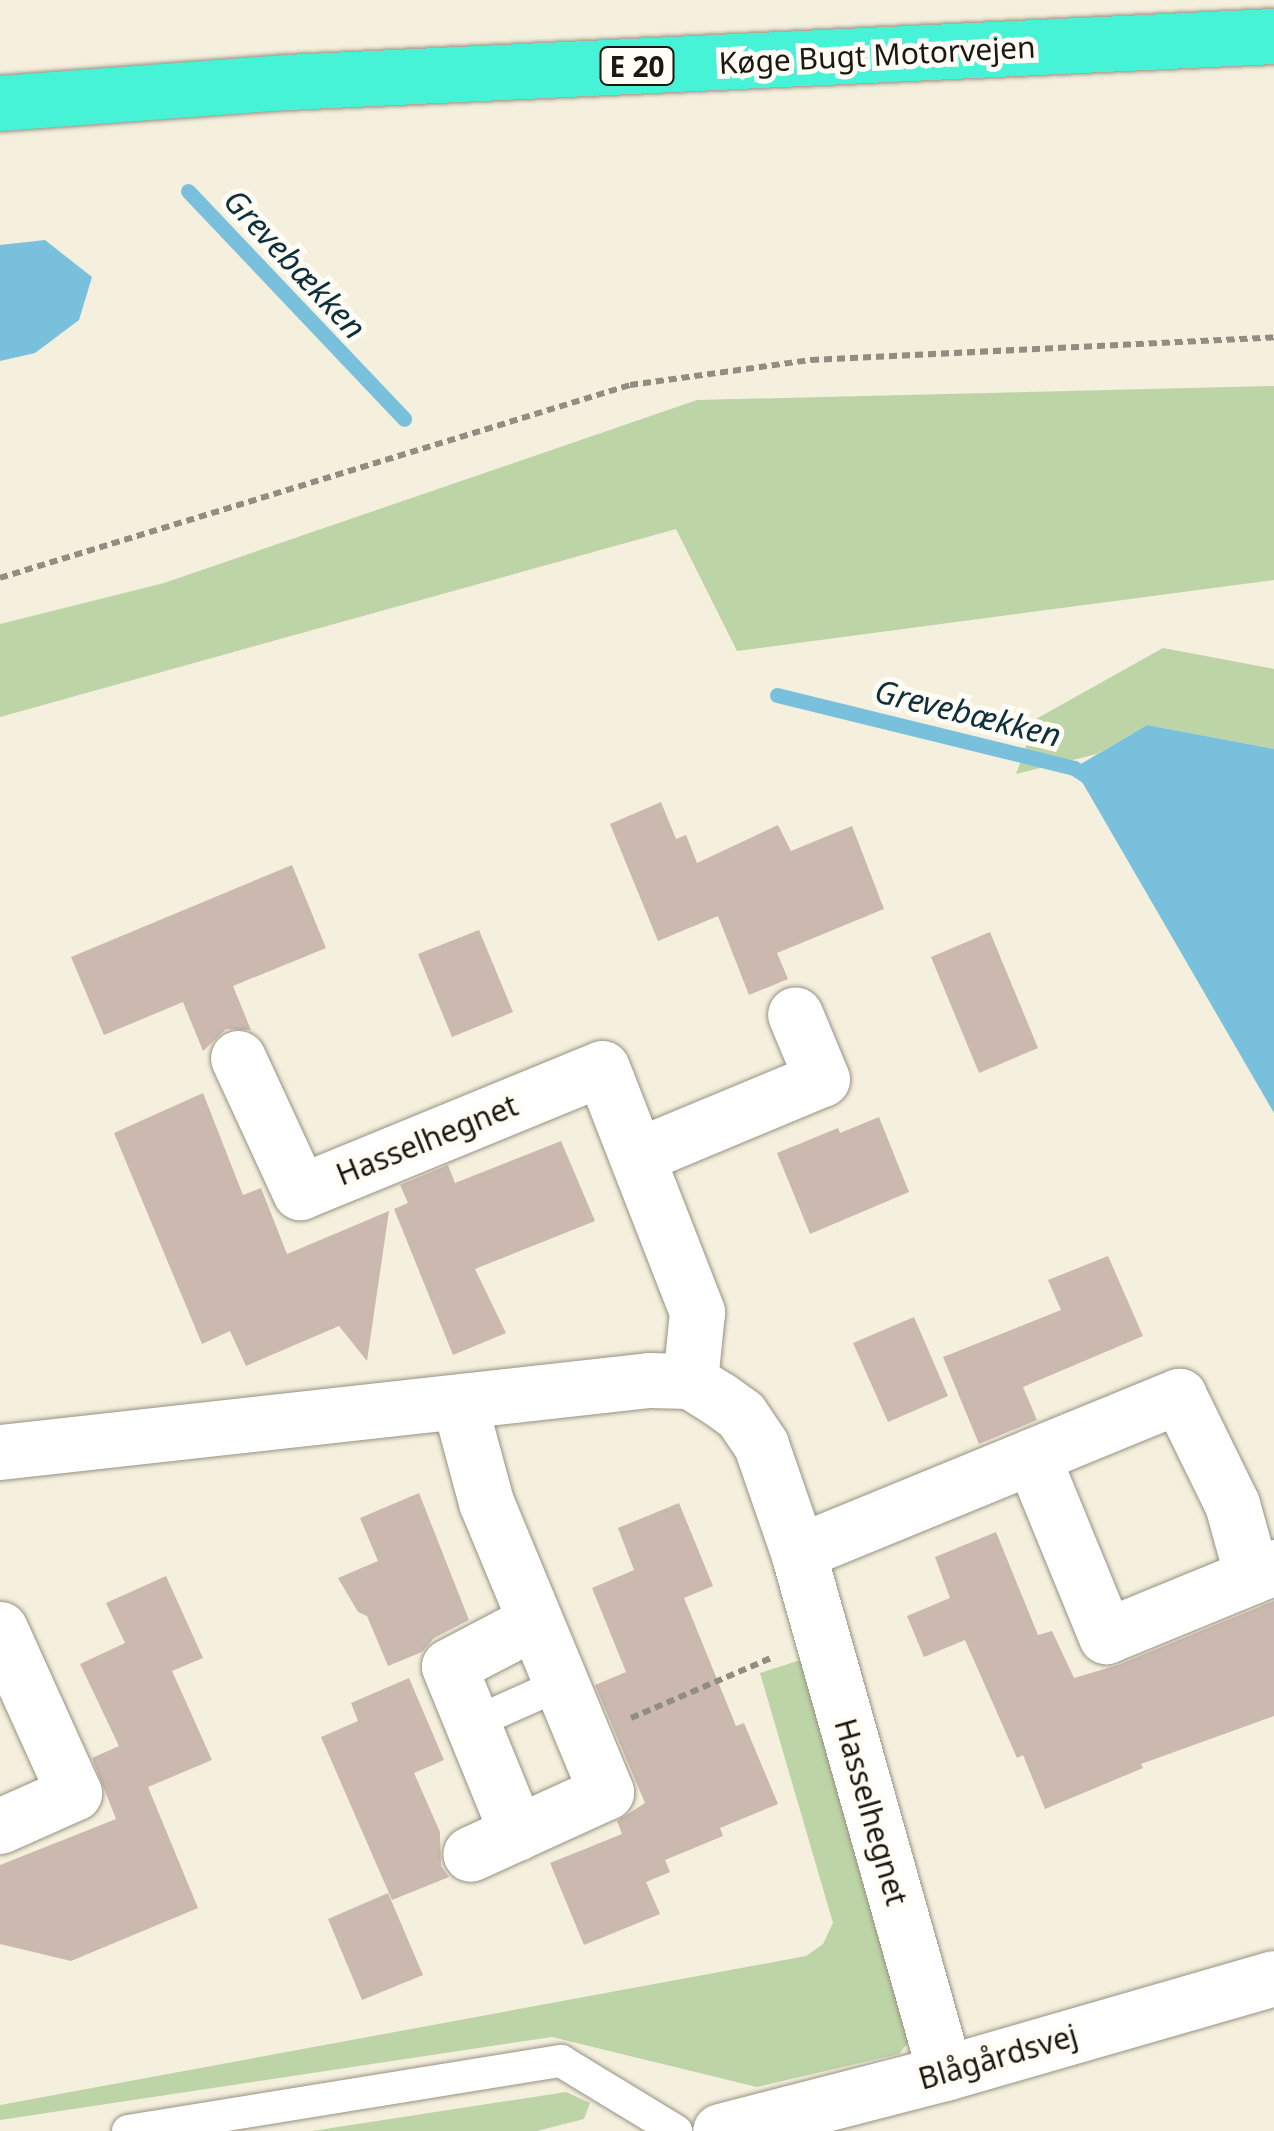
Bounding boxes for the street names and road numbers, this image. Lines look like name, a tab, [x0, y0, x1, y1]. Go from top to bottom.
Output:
street label: Køge Bugt Motorvejen	[718, 29, 1036, 81]
road number: E 20	[600, 43, 674, 89]
street label: Hasselhegnet	[331, 1087, 523, 1193]
street label: Hasselhegnet	[827, 1714, 915, 1910]
street label: Blågårdsvej	[914, 2017, 1082, 2097]

